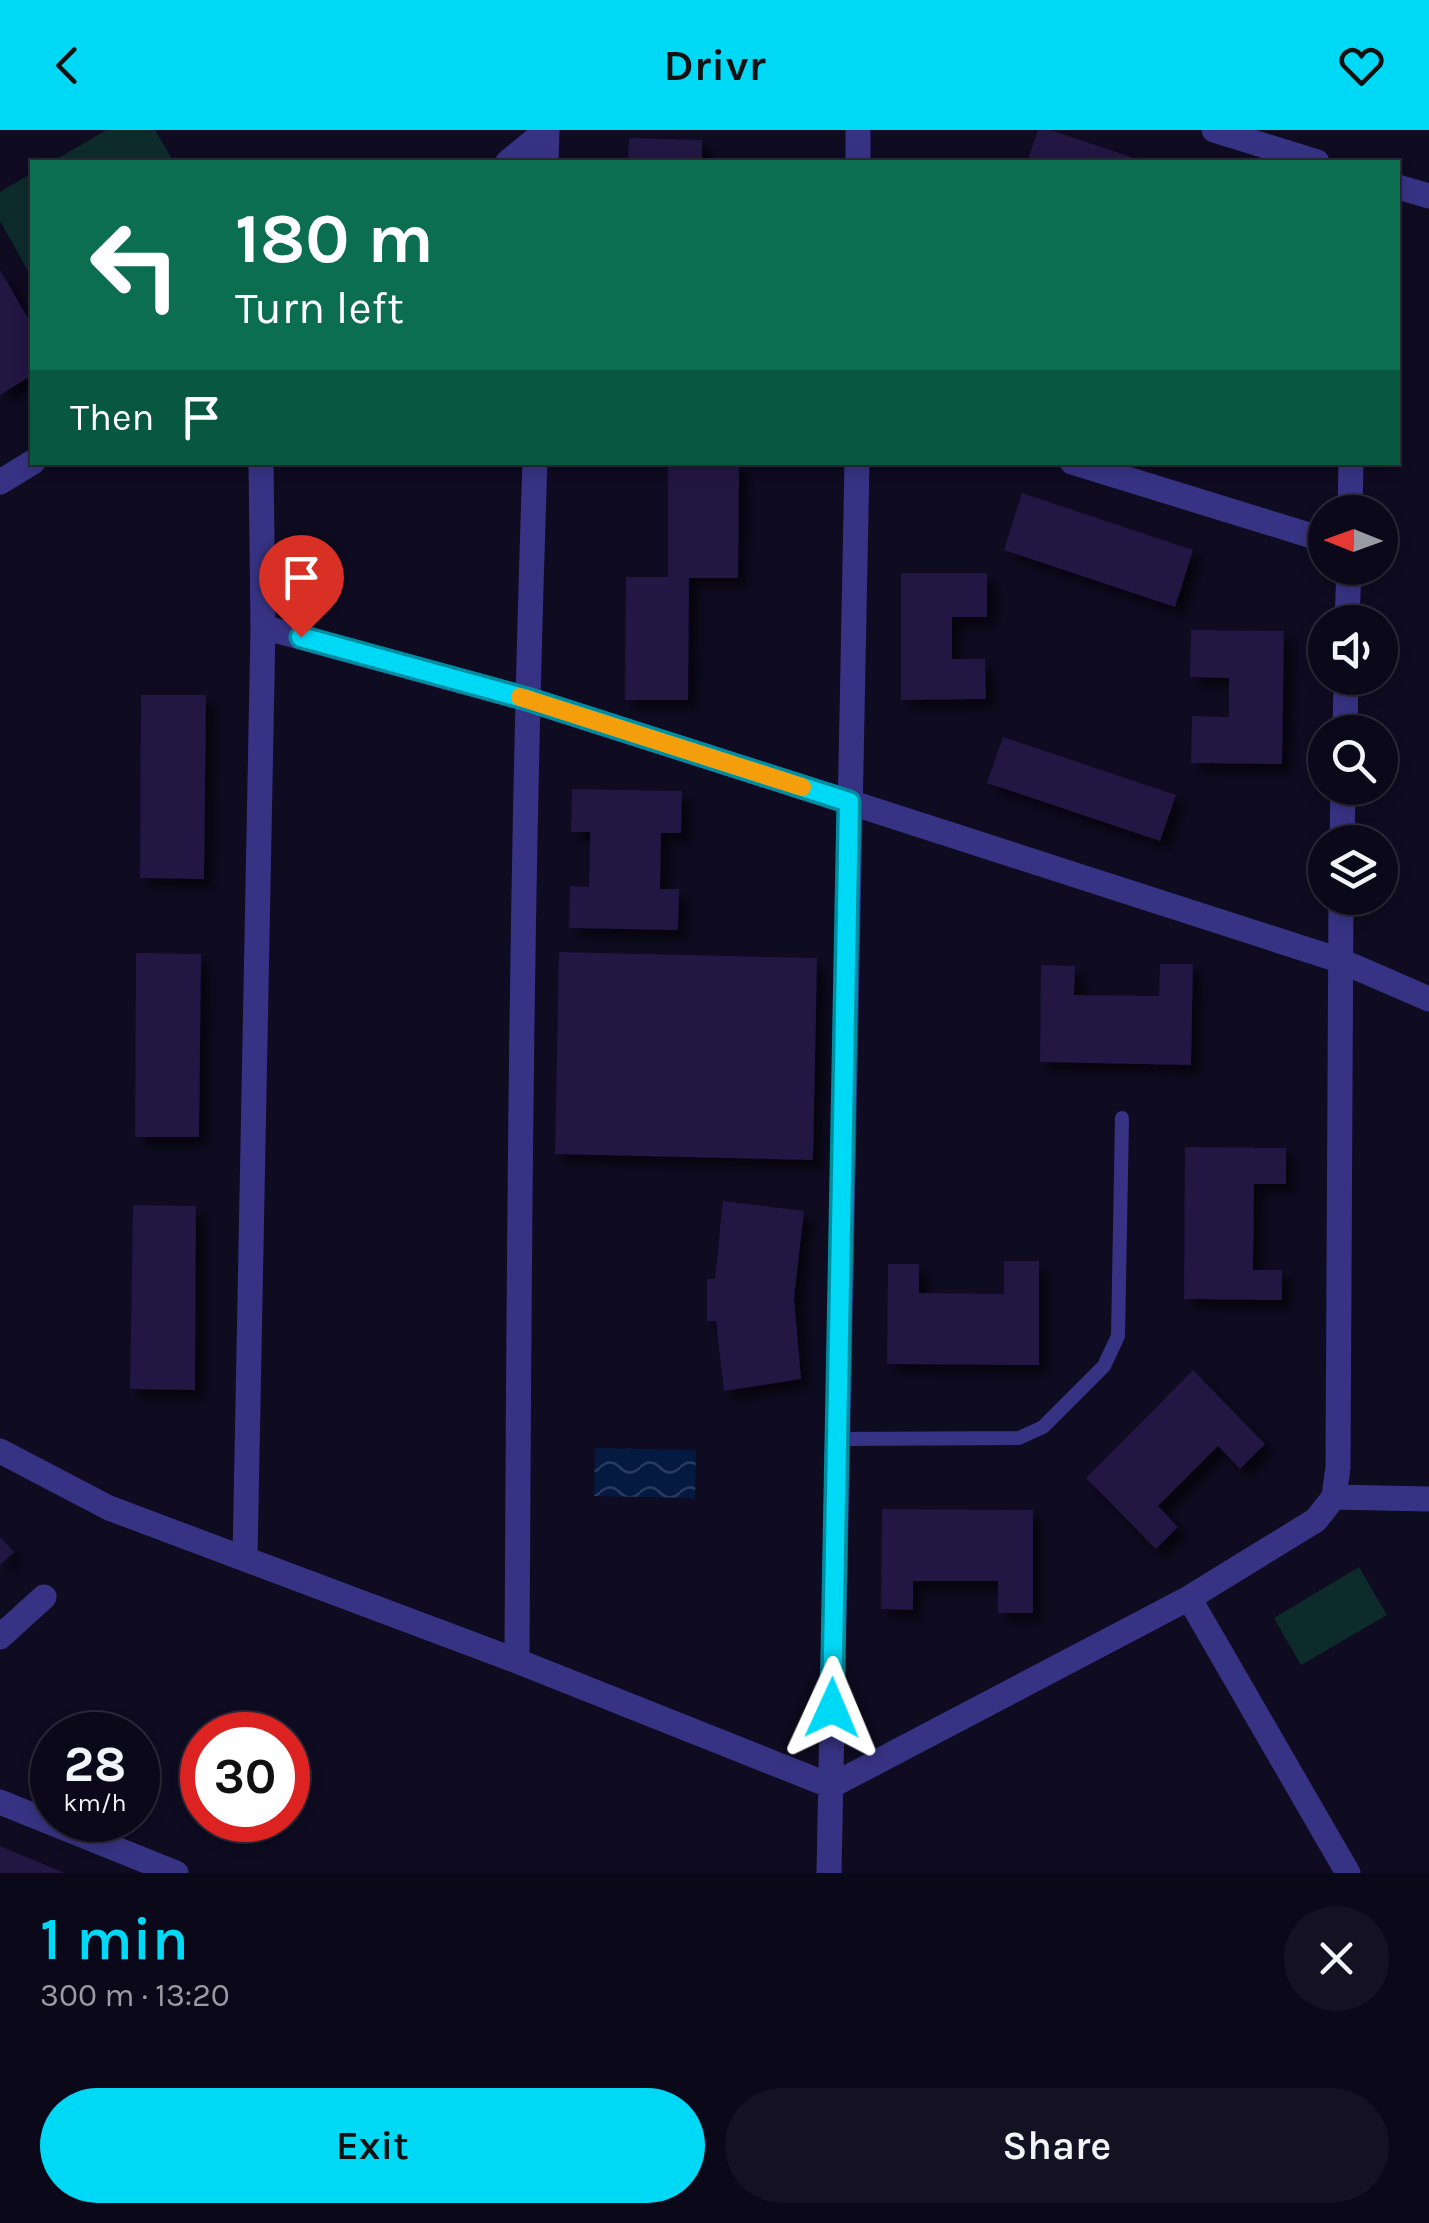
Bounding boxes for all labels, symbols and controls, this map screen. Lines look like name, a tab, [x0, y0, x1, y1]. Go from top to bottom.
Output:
icon: back	[40, 38, 95, 93]
icon: heart	[1334, 38, 1389, 93]
text: Drivr	[663, 39, 766, 91]
text: 180 m	[235, 198, 434, 280]
icon: left	[70, 200, 200, 330]
text: Turn left	[235, 282, 404, 334]
icon: arrive	[174, 390, 229, 445]
text: Then	[70, 395, 154, 440]
north arrow	[1308, 495, 1398, 585]
map controls	[1308, 495, 1398, 915]
pin	[259, 535, 344, 638]
icon: arrive	[274, 550, 329, 605]
button: sound	[1308, 605, 1398, 695]
button: search	[1308, 715, 1398, 805]
button: layers	[1308, 825, 1398, 915]
position arrow	[780, 1656, 884, 1760]
speed limit sign: 30	[180, 1712, 310, 1842]
text: 28	[64, 1735, 126, 1794]
text: km/h	[63, 1788, 127, 1817]
text: 1 min	[40, 1904, 189, 1974]
button: close	[1284, 1906, 1389, 2011]
text: 300 m · 13:20	[40, 1977, 230, 2014]
button: Exit	[40, 2088, 705, 2203]
button: Share	[725, 2088, 1389, 2203]

